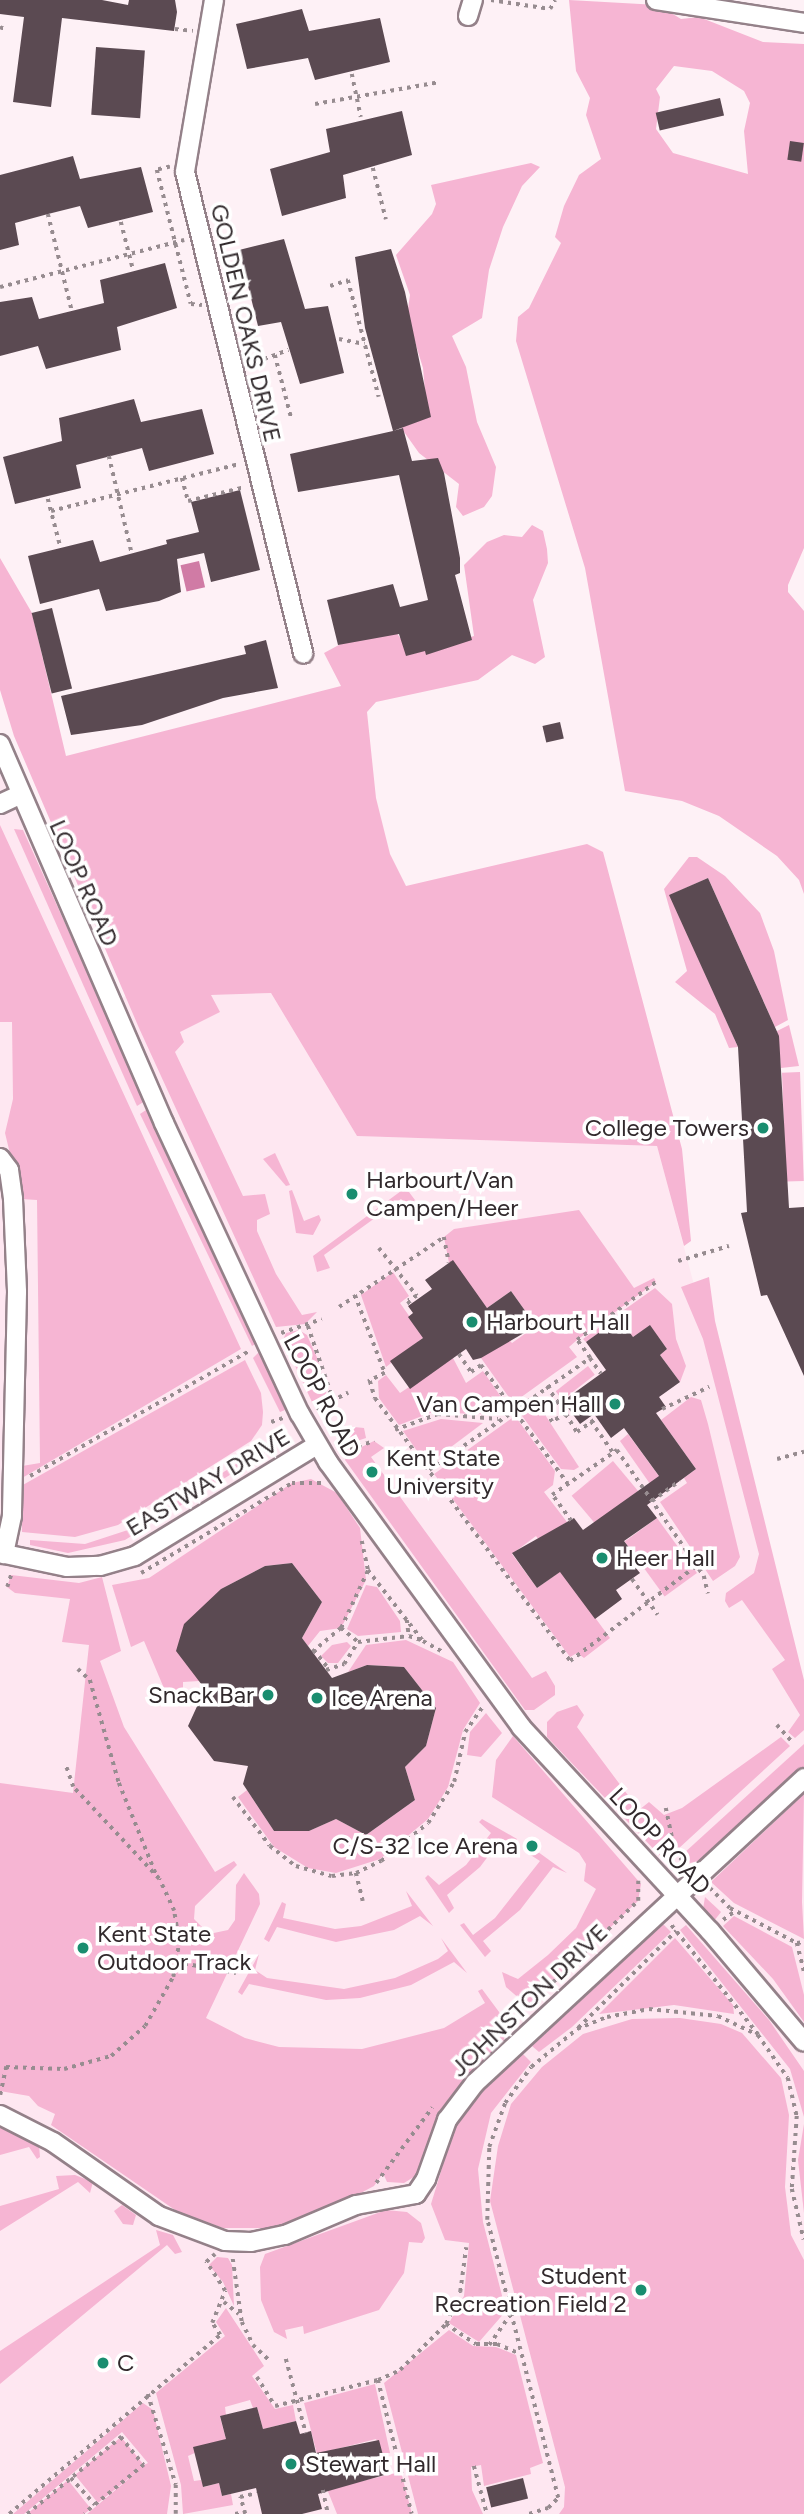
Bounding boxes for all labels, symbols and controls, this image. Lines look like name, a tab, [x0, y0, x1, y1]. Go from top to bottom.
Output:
street label: GOLDEN OAKS DRIVE	[205, 201, 287, 445]
street label: LOOP ROAD	[43, 815, 125, 951]
place label: College Towers	[585, 1114, 749, 1142]
marker: College Towers	[755, 1120, 771, 1136]
place label: Harbourt/Van Campen/Heer	[366, 1166, 518, 1222]
marker: Harbourt/Van Campen/Heer	[344, 1186, 360, 1202]
place label: Harbourt Hall	[486, 1308, 630, 1336]
marker: Harbourt Hall	[464, 1314, 480, 1330]
street label: LOOP ROAD	[277, 1329, 367, 1463]
place label: Van Campen Hall	[416, 1390, 601, 1418]
marker: Van Campen Hall	[607, 1396, 623, 1412]
street label: EASTWAY DRIVE	[121, 1422, 295, 1542]
place label: Kent State University	[386, 1444, 500, 1500]
marker: Kent State University	[364, 1464, 380, 1480]
place label: Heer Hall	[616, 1544, 715, 1572]
marker: Heer Hall	[594, 1550, 610, 1566]
place label: Snack Bar	[148, 1681, 254, 1709]
place label: Ice Arena	[331, 1684, 433, 1712]
marker: Snack Bar	[260, 1687, 276, 1703]
marker: Ice Arena	[309, 1690, 325, 1706]
street label: LOOP ROAD	[603, 1782, 717, 1900]
place label: C/S-32 Ice Arena	[333, 1832, 518, 1860]
marker: C/S-32 Ice Arena	[524, 1838, 540, 1854]
street label: JOHNSTON DRIVE	[444, 1918, 614, 2082]
place label: Kent State Outdoor Track	[97, 1920, 251, 1976]
marker: Kent State Outdoor Track	[75, 1940, 91, 1956]
place label: Student Recreation Field 2	[434, 2262, 627, 2318]
marker: Student Recreation Field 2	[633, 2282, 649, 2298]
place label: C	[117, 2349, 134, 2377]
marker: C	[95, 2355, 111, 2371]
place label: Stewart Hall	[305, 2450, 436, 2478]
marker: Stewart Hall	[283, 2456, 299, 2472]

